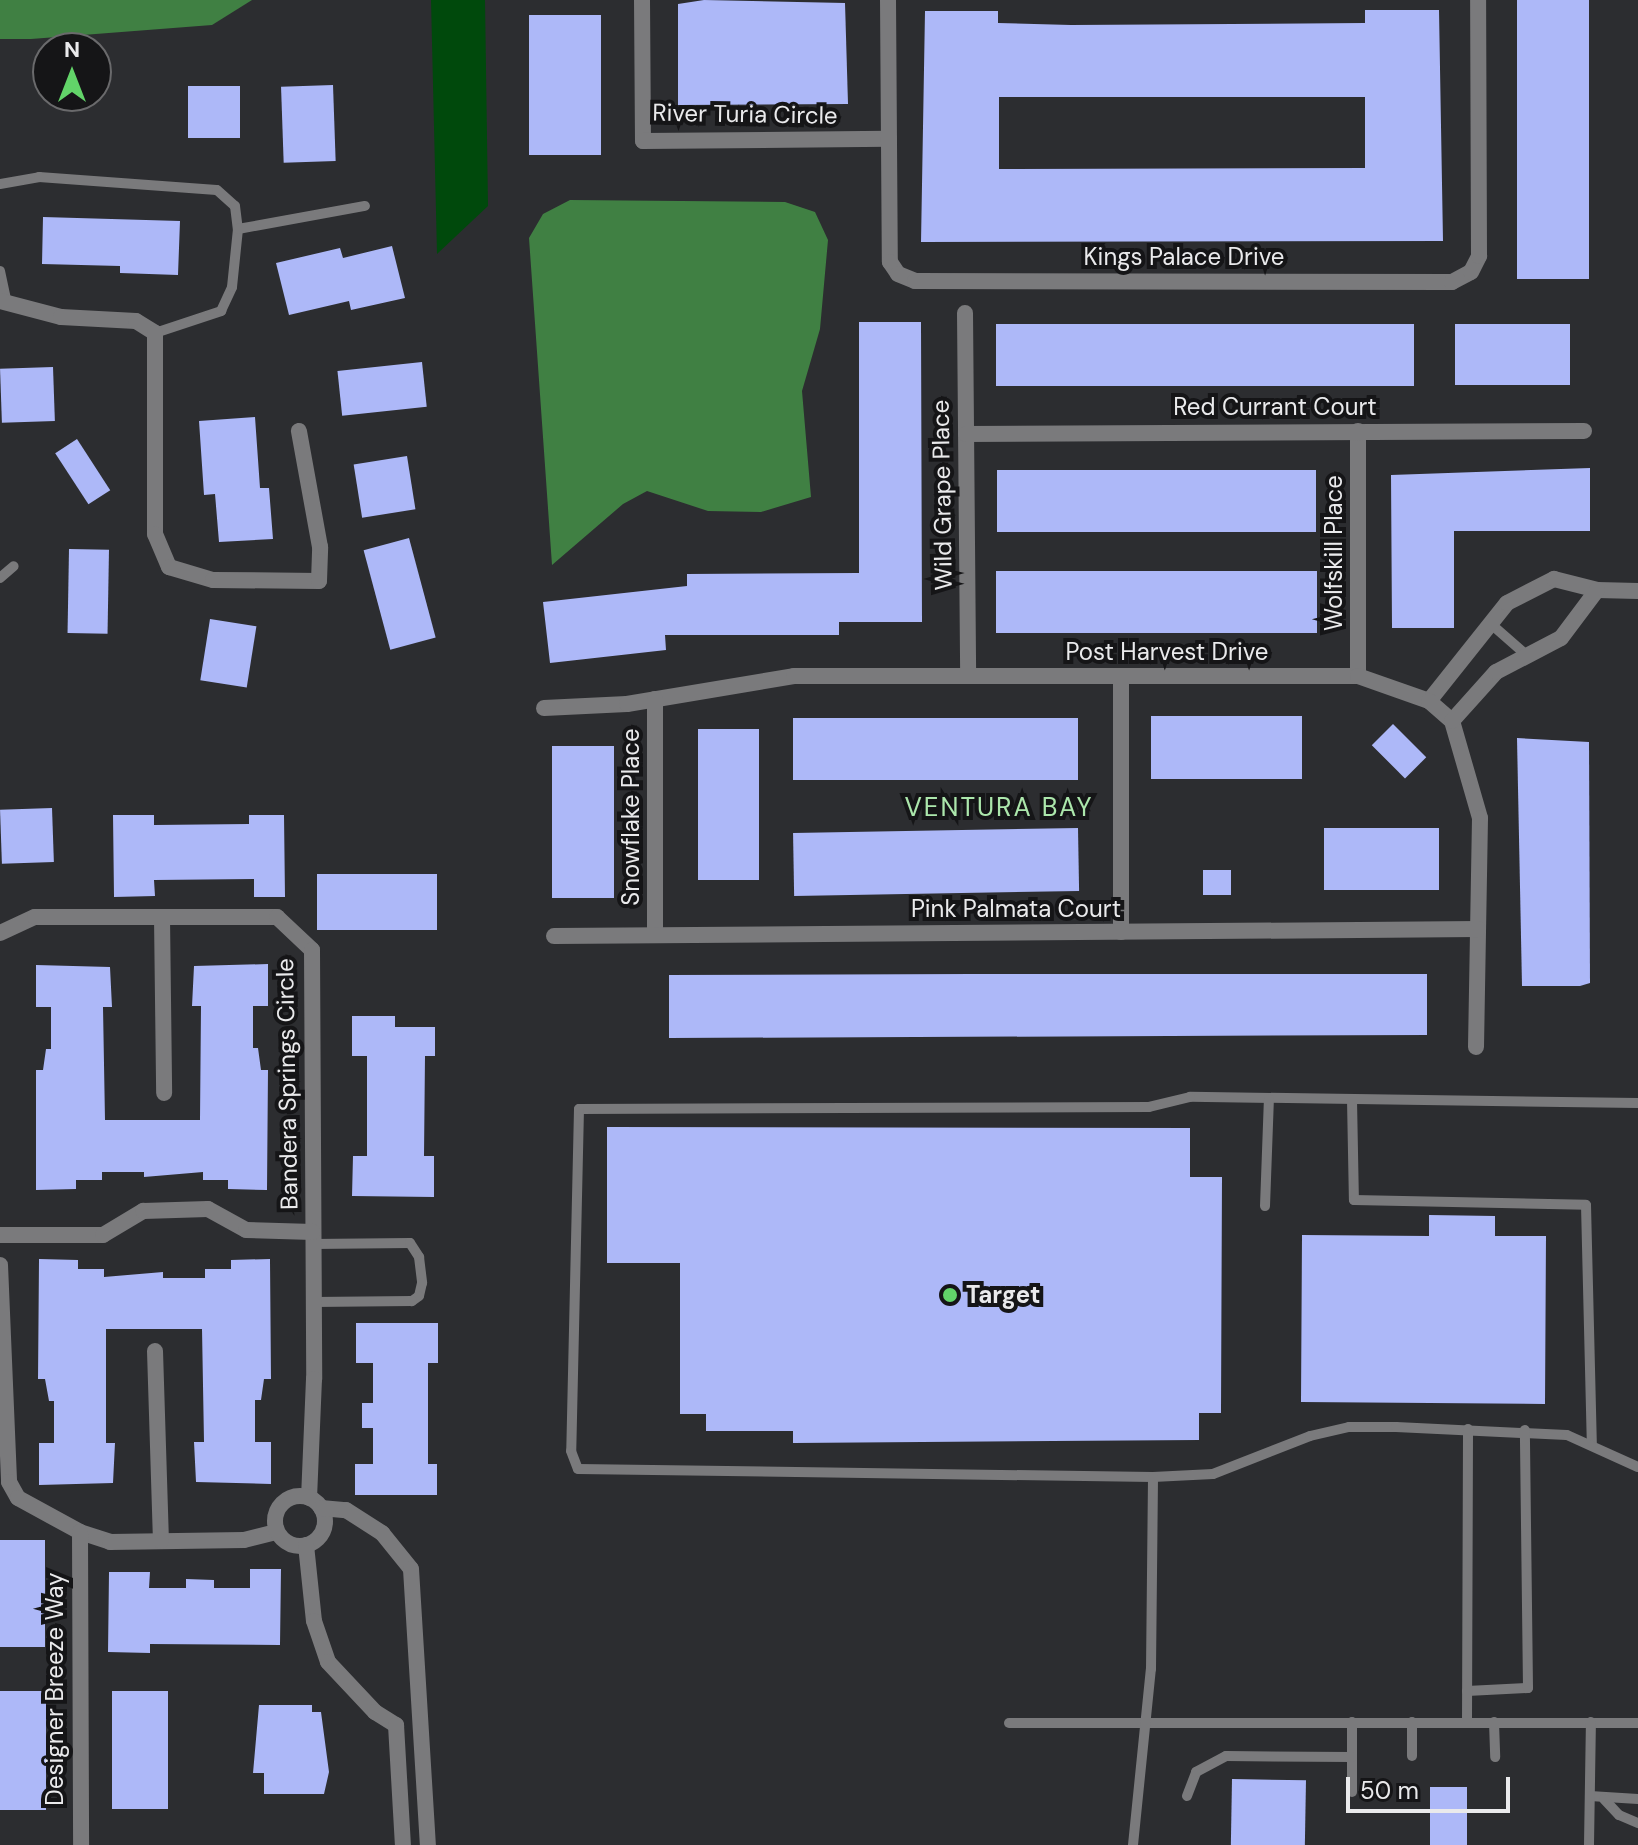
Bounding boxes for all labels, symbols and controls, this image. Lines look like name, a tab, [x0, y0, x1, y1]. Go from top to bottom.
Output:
north arrow	[32, 32, 112, 112]
text: N	[64, 35, 80, 64]
street label: River Turia Circle	[652, 98, 838, 130]
street label: Kings Palace Drive	[1084, 243, 1284, 271]
street label: Red Currant Court	[1173, 393, 1377, 421]
street label: Wild Grape Place	[926, 399, 958, 591]
street label: Wolfskill Place	[1320, 475, 1348, 631]
street label: Post Harvest Drive	[1066, 638, 1268, 666]
street label: Snowflake Place	[617, 728, 645, 906]
district label: VENTURA BAY	[904, 792, 1094, 824]
street label: Pink Palmata Court	[911, 895, 1121, 923]
street label: Bandera Springs Circle	[270, 958, 304, 1210]
place label: Target	[966, 1281, 1040, 1309]
marker: Target	[941, 1286, 959, 1304]
street label: Designer Breeze Way	[41, 1572, 69, 1806]
scale bar	[1350, 1761, 1514, 1811]
text: 50 m	[1360, 1775, 1419, 1806]

